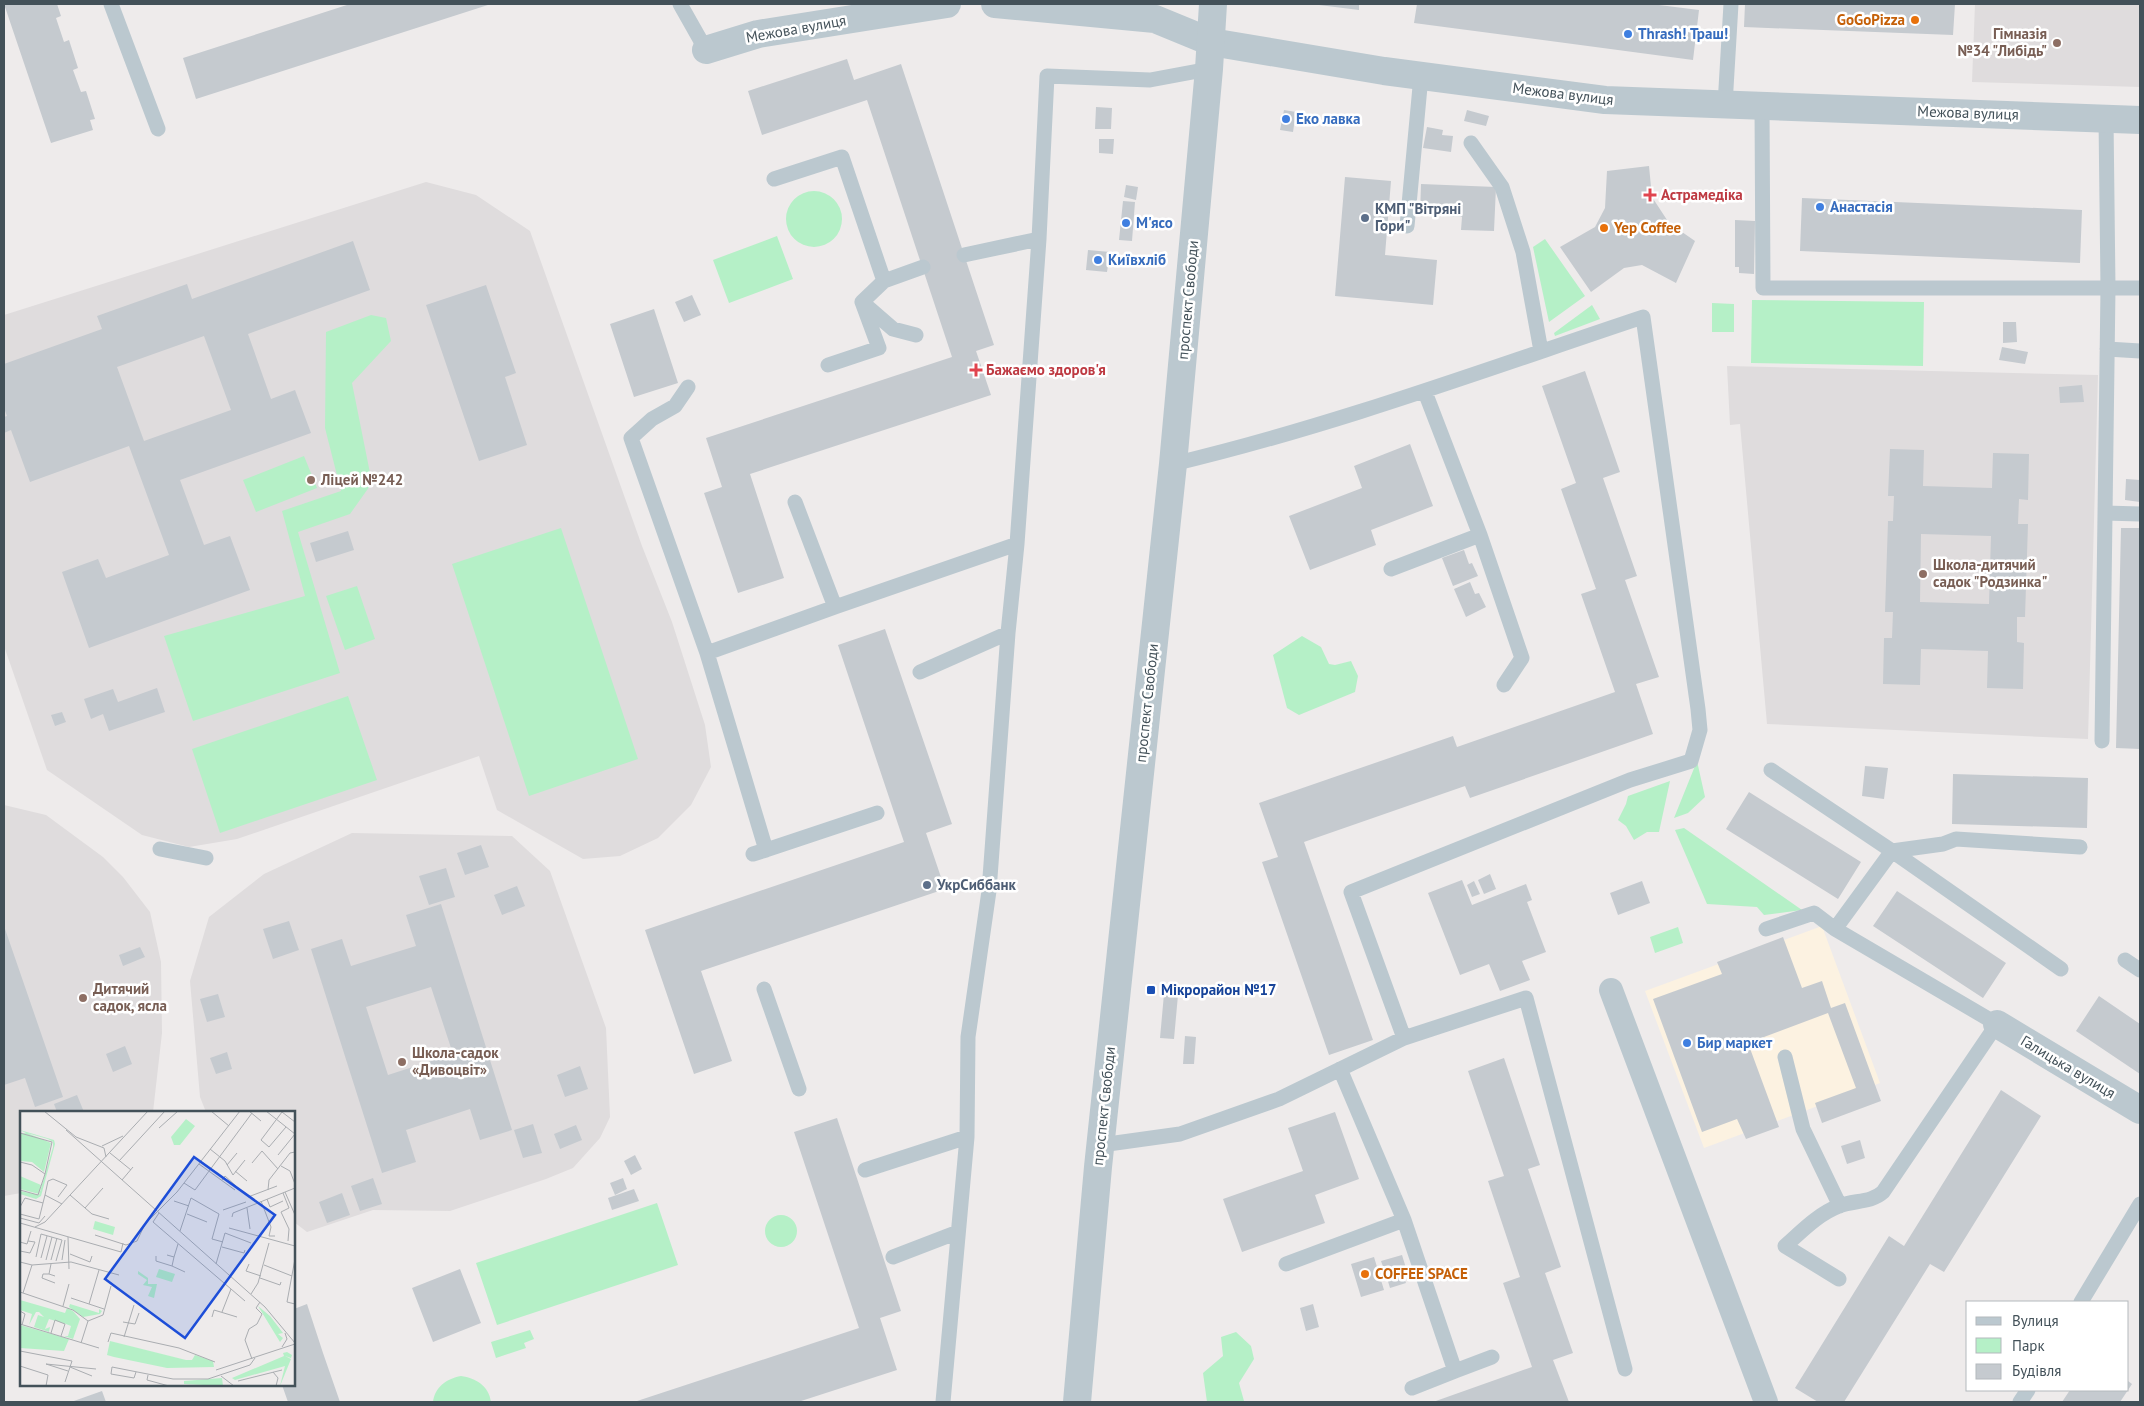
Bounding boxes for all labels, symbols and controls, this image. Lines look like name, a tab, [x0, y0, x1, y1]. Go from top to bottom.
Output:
street label: Межова вулиця	[744, 10, 848, 47]
place label: GoGoPizza	[1837, 10, 1905, 29]
marker: GoGoPizza	[1909, 14, 1921, 26]
place label: Thrash! Траш!	[1638, 24, 1728, 43]
place label: Гімназія №34 "Либідь"	[1957, 24, 2047, 60]
marker: Thrash! Траш!	[1622, 28, 1634, 40]
marker: Гімназія №34 "Либідь"	[2051, 37, 2063, 49]
street label: Межова вулиця	[1512, 78, 1615, 109]
street label: Межова вулиця	[1917, 101, 2019, 124]
place label: Еко лавка	[1296, 109, 1360, 128]
marker: Еко лавка	[1280, 113, 1292, 125]
place label: Астрамедіка	[1661, 185, 1743, 204]
marker: Астрамедіка	[1643, 188, 1657, 202]
place label: Анастасія	[1830, 197, 1893, 216]
place label: КМП "Вітряні Гори"	[1375, 199, 1461, 235]
marker: Анастасія	[1814, 201, 1826, 213]
marker: КМП "Вітряні Гори"	[1359, 212, 1371, 224]
place label: М'ясо	[1136, 213, 1173, 232]
marker: М'ясо	[1120, 217, 1132, 229]
place label: Yep Coffee	[1613, 218, 1681, 237]
marker: Yep Coffee	[1598, 222, 1610, 234]
street label: проспект Свободи	[1173, 240, 1202, 360]
place label: Київхліб	[1108, 250, 1166, 269]
marker: Київхліб	[1092, 254, 1104, 266]
place label: Бажаємо здоров'я	[986, 360, 1106, 379]
marker: Бажаємо здоров'я	[970, 364, 982, 376]
place label: Ліцей №242	[320, 470, 403, 489]
marker: Ліцей №242	[305, 474, 317, 486]
place label: Школа-дитячий садок "Родзинка"	[1933, 555, 2048, 591]
marker: Школа-дитячий садок "Родзинка"	[1917, 568, 1929, 580]
street label: проспект Свободи	[1131, 642, 1162, 763]
place label: УкрСиббанк	[936, 875, 1016, 894]
marker: УкрСиббанк	[921, 879, 933, 891]
place label: Дитячий садок, ясла	[93, 979, 167, 1015]
place label: Мікрорайон №17	[1161, 980, 1277, 999]
marker: Мікрорайон №17	[1145, 984, 1157, 996]
marker: Дитячий садок, ясла	[77, 992, 89, 1004]
street label: Галицька вулиця	[2017, 1031, 2119, 1102]
place label: Бир маркет	[1697, 1033, 1773, 1052]
marker: Бир маркет	[1681, 1037, 1693, 1049]
place label: Школа-садок «Дивоцвіт»	[412, 1043, 499, 1079]
street label: проспект Свободи	[1088, 1045, 1119, 1166]
marker: Школа-садок «Дивоцвіт»	[396, 1056, 408, 1068]
inset map	[20, 1111, 295, 1386]
place label: COFFEE SPACE	[1375, 1264, 1468, 1283]
marker: COFFEE SPACE	[1359, 1268, 1371, 1280]
legend	[1966, 1301, 2129, 1391]
text: Вулиця	[2012, 1311, 2059, 1330]
text: Парк	[2012, 1336, 2045, 1355]
text: Будівля	[2012, 1361, 2061, 1380]

